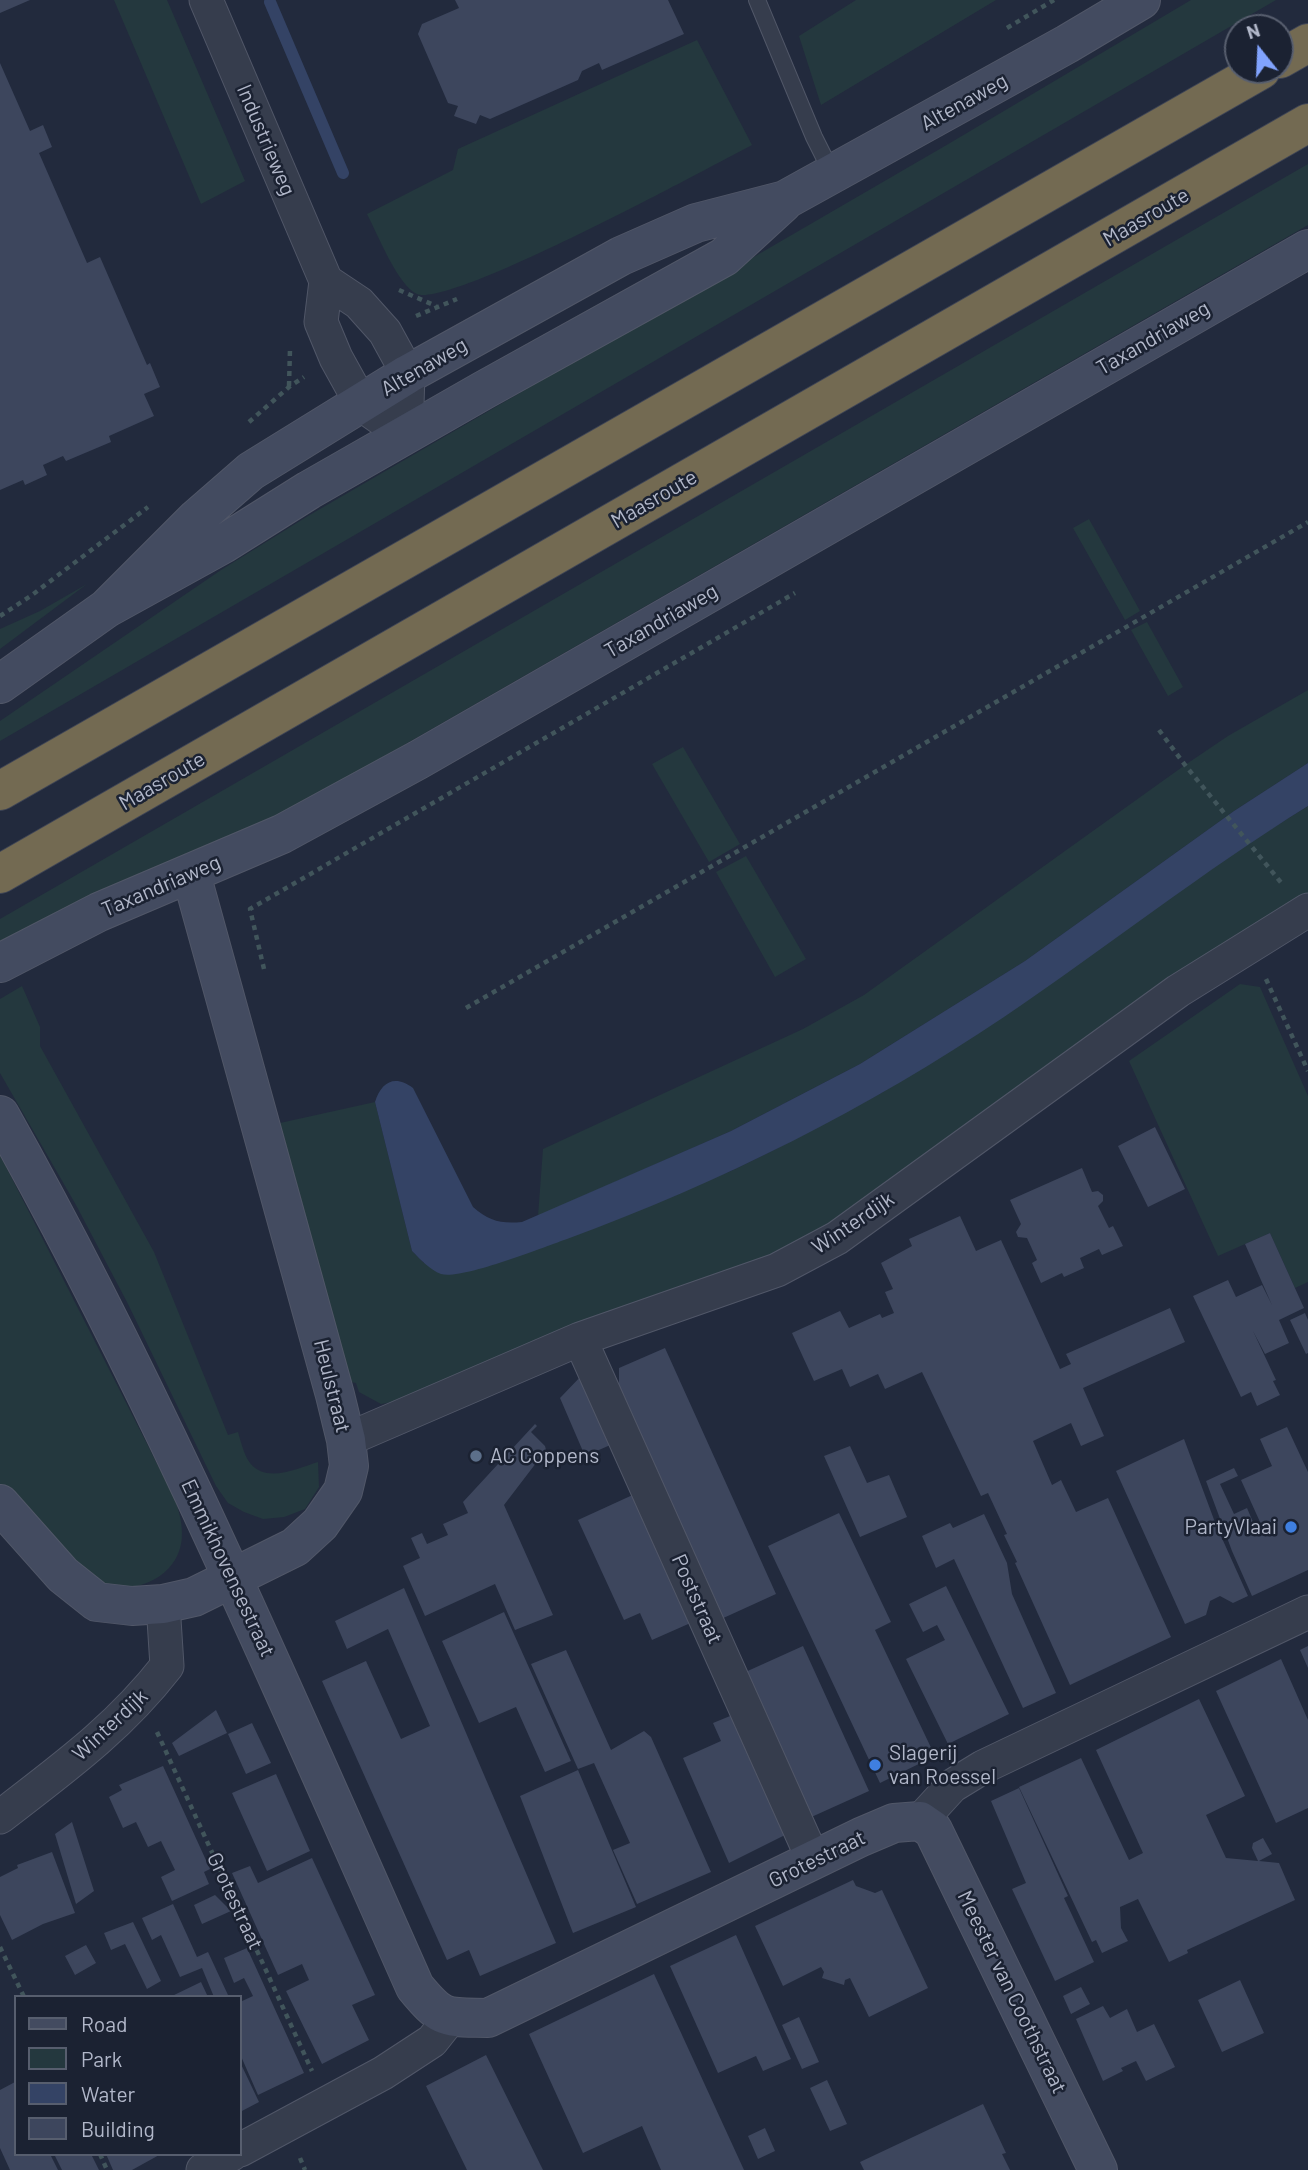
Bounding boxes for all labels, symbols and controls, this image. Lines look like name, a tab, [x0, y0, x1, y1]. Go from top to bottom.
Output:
north arrow	[1224, 14, 1294, 84]
text: N	[1243, 18, 1263, 43]
street label: Altenaweg	[916, 68, 1012, 136]
street label: Industrieweg	[231, 81, 301, 199]
street label: Maasroute	[1098, 182, 1194, 252]
street label: Taxandriaweg	[1092, 295, 1214, 381]
street label: Altenaweg	[376, 332, 472, 402]
street label: Maasroute	[606, 464, 702, 534]
street label: Taxandriaweg	[600, 578, 722, 664]
street label: Maasroute	[114, 746, 210, 816]
street label: Taxandriaweg	[98, 850, 224, 922]
street label: Winterdijk	[807, 1186, 899, 1260]
street label: Heulstraat	[308, 1337, 356, 1435]
place label: AC Coppens	[490, 1443, 599, 1469]
marker: AC Coppens	[468, 1448, 484, 1464]
street label: Emmikhovensestraat	[176, 1475, 280, 1661]
place label: PartyVlaai	[1185, 1514, 1277, 1540]
marker: PartyVlaai	[1283, 1519, 1299, 1535]
street label: Poststraat	[666, 1550, 728, 1648]
street label: Winterdijk	[67, 1684, 153, 1766]
place label: Slagerij van Roessel	[889, 1740, 996, 1790]
marker: Slagerij van Roessel	[867, 1757, 883, 1773]
street label: Grotestraat	[765, 1825, 869, 1893]
street label: Grotestraat	[202, 1848, 268, 1954]
street label: Meester van Coothstraat	[952, 1887, 1072, 2097]
legend	[14, 1995, 242, 2156]
text: Road	[81, 2011, 127, 2036]
text: Park	[81, 2046, 122, 2071]
text: Water	[81, 2081, 135, 2106]
text: Building	[81, 2116, 155, 2141]

